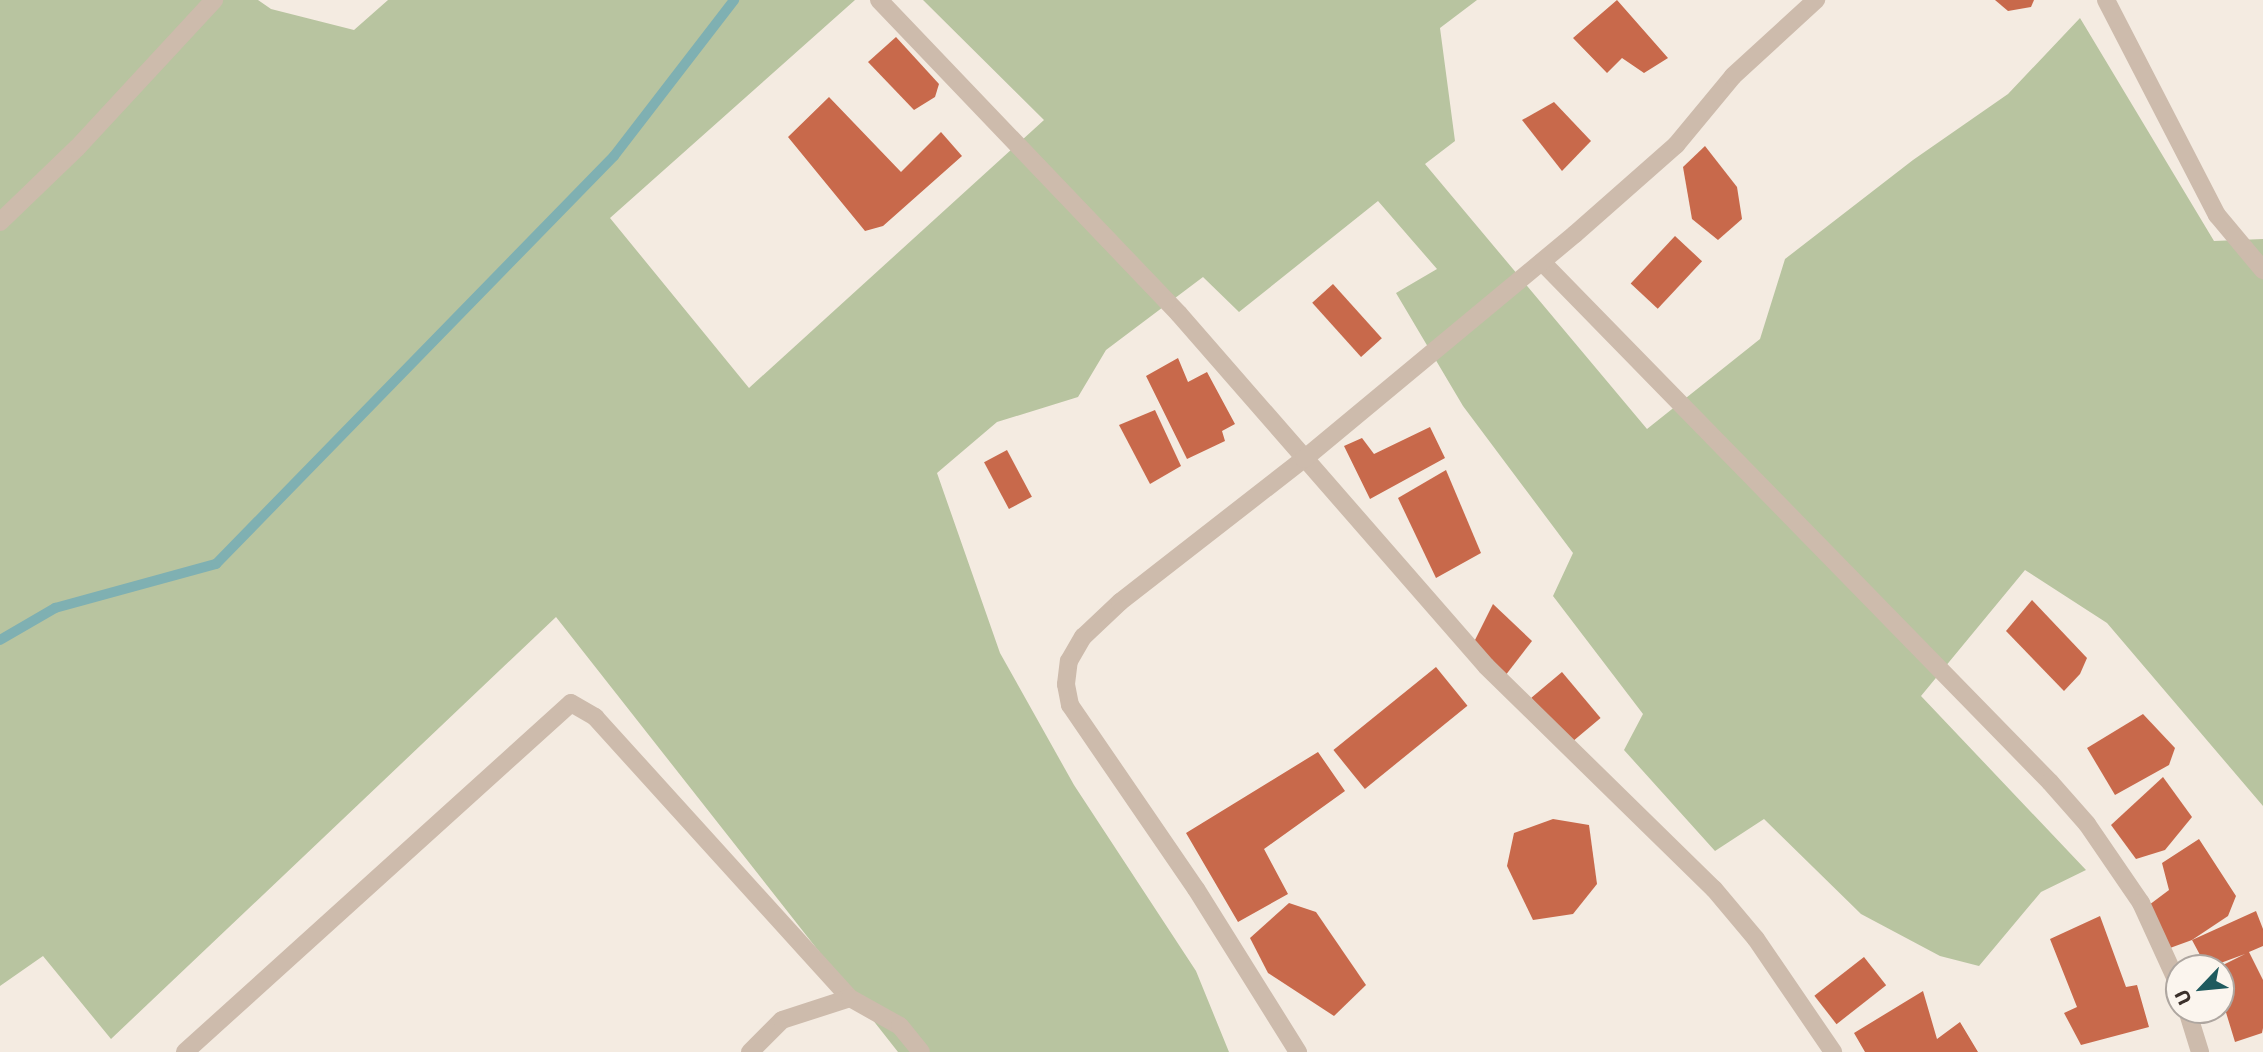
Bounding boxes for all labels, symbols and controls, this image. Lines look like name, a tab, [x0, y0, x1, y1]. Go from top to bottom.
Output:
north arrow	[2165, 954, 2235, 1024]
text: U	[2169, 986, 2196, 1009]

